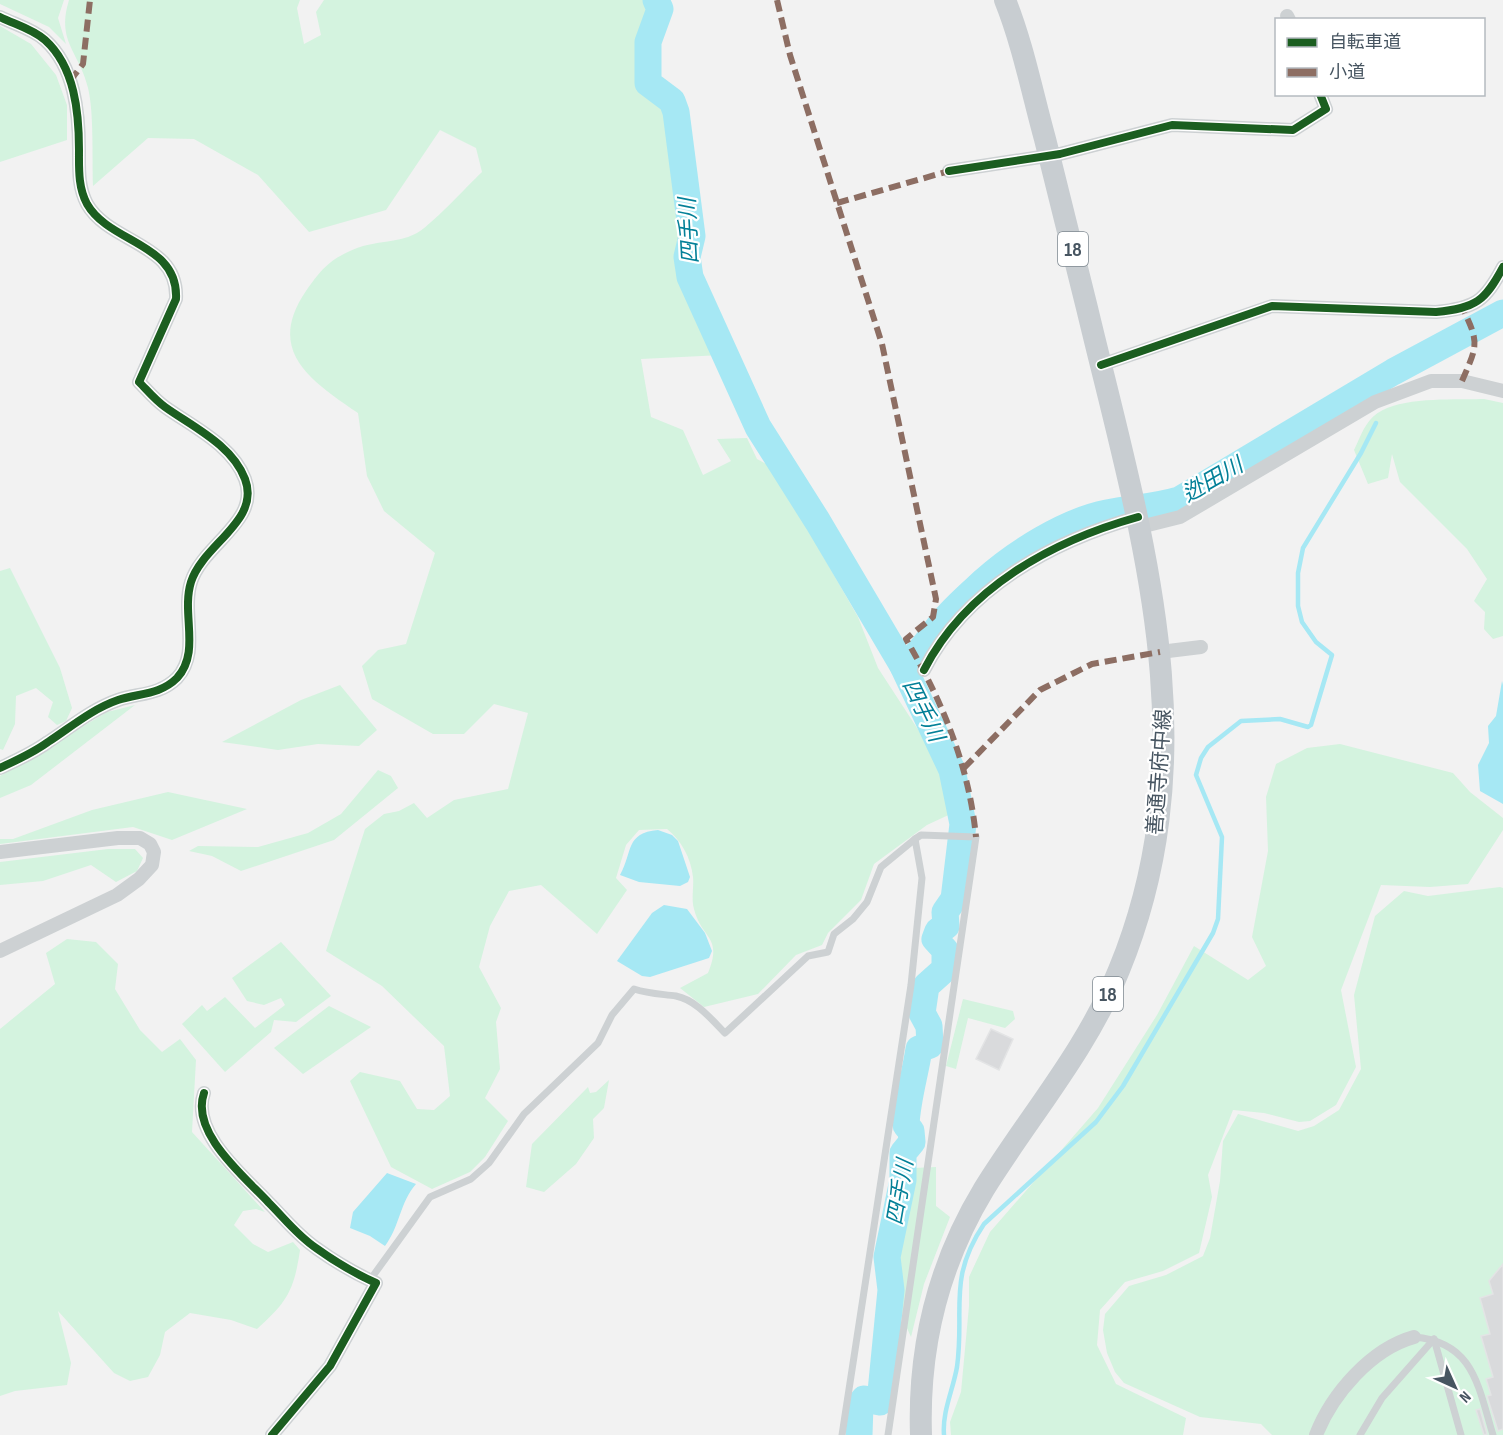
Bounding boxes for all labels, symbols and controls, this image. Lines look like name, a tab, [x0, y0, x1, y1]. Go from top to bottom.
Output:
legend	[1275, 18, 1485, 96]
text: 自転車道	[1329, 32, 1401, 53]
text: 小道	[1329, 62, 1365, 83]
water label: 四手川	[674, 195, 705, 265]
road number: 18	[1058, 232, 1088, 266]
water label: 迯田川	[1177, 451, 1250, 508]
water label: 四手川	[896, 675, 950, 748]
street label: 善通寺府中線	[1143, 708, 1176, 836]
road number: 18	[1093, 977, 1123, 1011]
water label: 四手川	[881, 1155, 920, 1227]
north arrow	[1425, 1357, 1485, 1417]
text: N	[1455, 1387, 1474, 1406]

